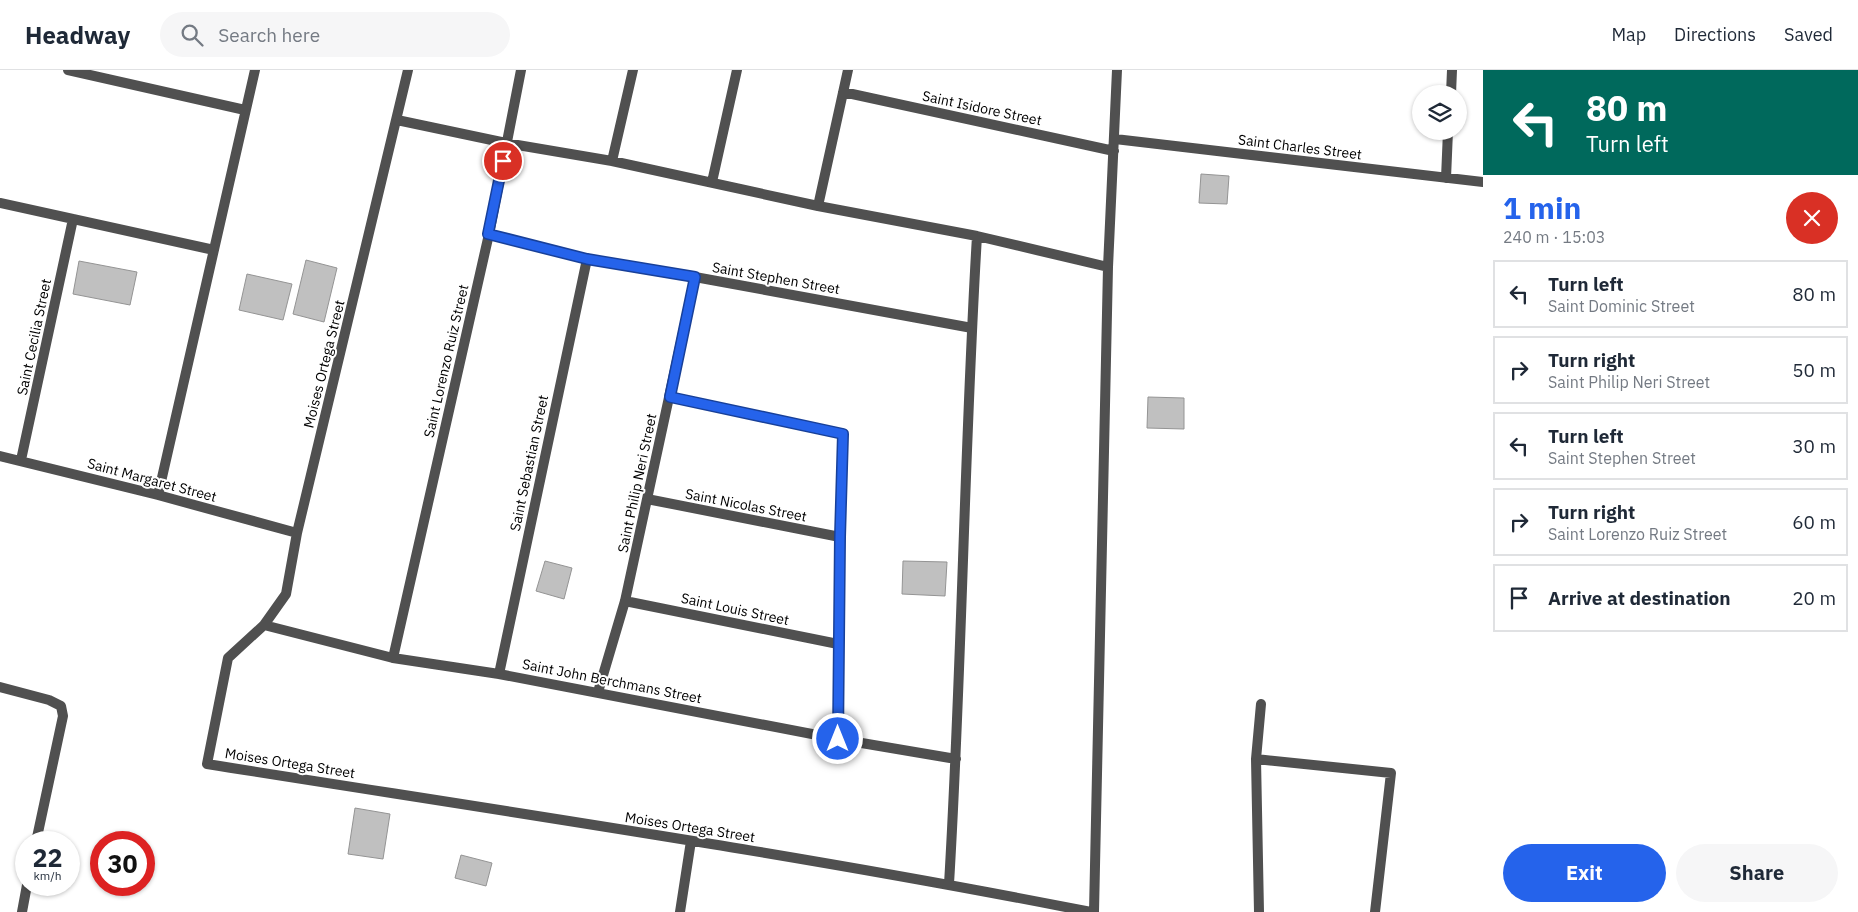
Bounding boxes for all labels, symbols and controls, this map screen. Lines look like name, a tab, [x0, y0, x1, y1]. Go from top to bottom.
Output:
search box	[160, 12, 510, 57]
text: Headway	[25, 19, 130, 51]
icon: search	[178, 21, 206, 49]
text: Search here	[218, 23, 320, 47]
text: Map	[1611, 23, 1646, 46]
text: Directions	[1674, 23, 1756, 46]
text: Saved	[1784, 23, 1833, 46]
map controls	[1412, 85, 1467, 140]
button: layers	[1412, 85, 1467, 140]
text: 80 m	[1586, 85, 1668, 131]
street label: Saint Isidore Street	[921, 87, 1043, 129]
icon: left	[1503, 90, 1568, 155]
text: Turn left	[1586, 129, 1669, 158]
street label: Saint Charles Street	[1237, 130, 1363, 164]
pin	[482, 140, 524, 182]
icon: arrive	[489, 147, 517, 175]
text: 1 min	[1503, 188, 1581, 227]
button: close	[1786, 192, 1838, 244]
text: 240 m · 15:03	[1503, 227, 1605, 247]
street label: Saint Stephen Street	[711, 258, 841, 298]
text: Turn left	[1548, 272, 1624, 296]
street label: Saint Cecilia Street	[13, 277, 55, 397]
icon: left	[1505, 280, 1533, 308]
text: 80 m	[1792, 282, 1836, 306]
street label: Saint Lorenzo Ruiz Street	[420, 283, 472, 439]
text: Saint Dominic Street	[1548, 296, 1695, 316]
street label: Moises Ortega Street	[299, 298, 349, 430]
text: Turn right	[1548, 348, 1635, 372]
icon: right	[1505, 356, 1533, 384]
text: 50 m	[1792, 358, 1836, 382]
text: Saint Philip Neri Street	[1548, 372, 1710, 392]
street label: Saint Sebastian Street	[506, 393, 552, 533]
street label: Saint Philip Neri Street	[613, 412, 661, 554]
text: Turn left	[1548, 424, 1624, 448]
icon: left	[1505, 432, 1533, 460]
text: 30 m	[1792, 434, 1836, 458]
text: Saint Stephen Street	[1548, 448, 1696, 468]
street label: Saint Margaret Street	[85, 454, 219, 506]
street label: Saint Nicolas Street	[684, 484, 808, 526]
text: Turn right	[1548, 500, 1635, 524]
icon: right	[1505, 508, 1533, 536]
text: 60 m	[1792, 510, 1836, 534]
text: Saint Lorenzo Ruiz Street	[1548, 524, 1727, 544]
icon: arrive	[1505, 584, 1533, 612]
text: Arrive at destination	[1548, 586, 1731, 610]
text: 20 m	[1792, 586, 1836, 610]
street label: Saint Louis Street	[679, 589, 791, 629]
street label: Saint John Berchmans Street	[521, 655, 703, 707]
position arrow	[811, 712, 863, 764]
street label: Moises Ortega Street	[224, 744, 356, 782]
street label: Moises Ortega Street	[624, 808, 756, 846]
speed limit sign: 30	[90, 831, 155, 896]
text: 22	[32, 841, 63, 874]
button: Exit	[1503, 844, 1666, 902]
button: Share	[1676, 844, 1838, 902]
text: km/h	[33, 868, 62, 883]

